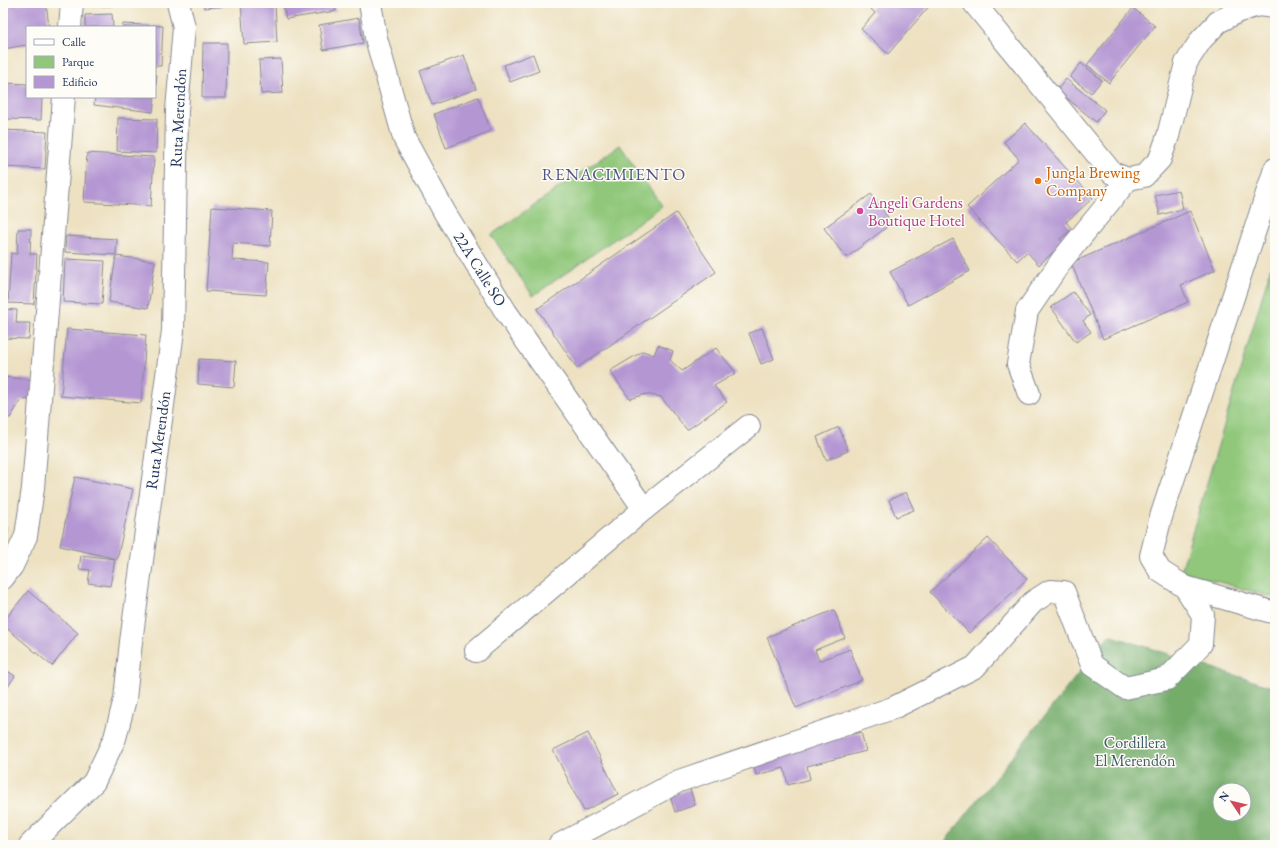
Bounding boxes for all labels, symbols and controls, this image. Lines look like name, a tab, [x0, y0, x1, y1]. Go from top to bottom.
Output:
legend	[26, 26, 156, 98]
text: Calle	[62, 34, 86, 50]
text: Parque	[62, 54, 94, 70]
street label: Ruta Merendón	[165, 67, 191, 168]
text: Edificio	[62, 74, 98, 90]
place label: Jungla Brewing Company	[1044, 162, 1141, 201]
district label: RENACIMIENTO	[542, 163, 686, 185]
marker: Jungla Brewing Company	[1033, 176, 1043, 186]
place label: Angeli Gardens Boutique Hotel	[867, 192, 965, 231]
marker: Angeli Gardens Boutique Hotel	[855, 206, 865, 216]
street label: 22A Calle SO	[449, 228, 511, 310]
street label: Ruta Merendón	[141, 389, 175, 491]
park label: Cordillera El Merendón	[1095, 732, 1176, 771]
north arrow	[1212, 782, 1252, 822]
text: N	[1216, 789, 1232, 804]

